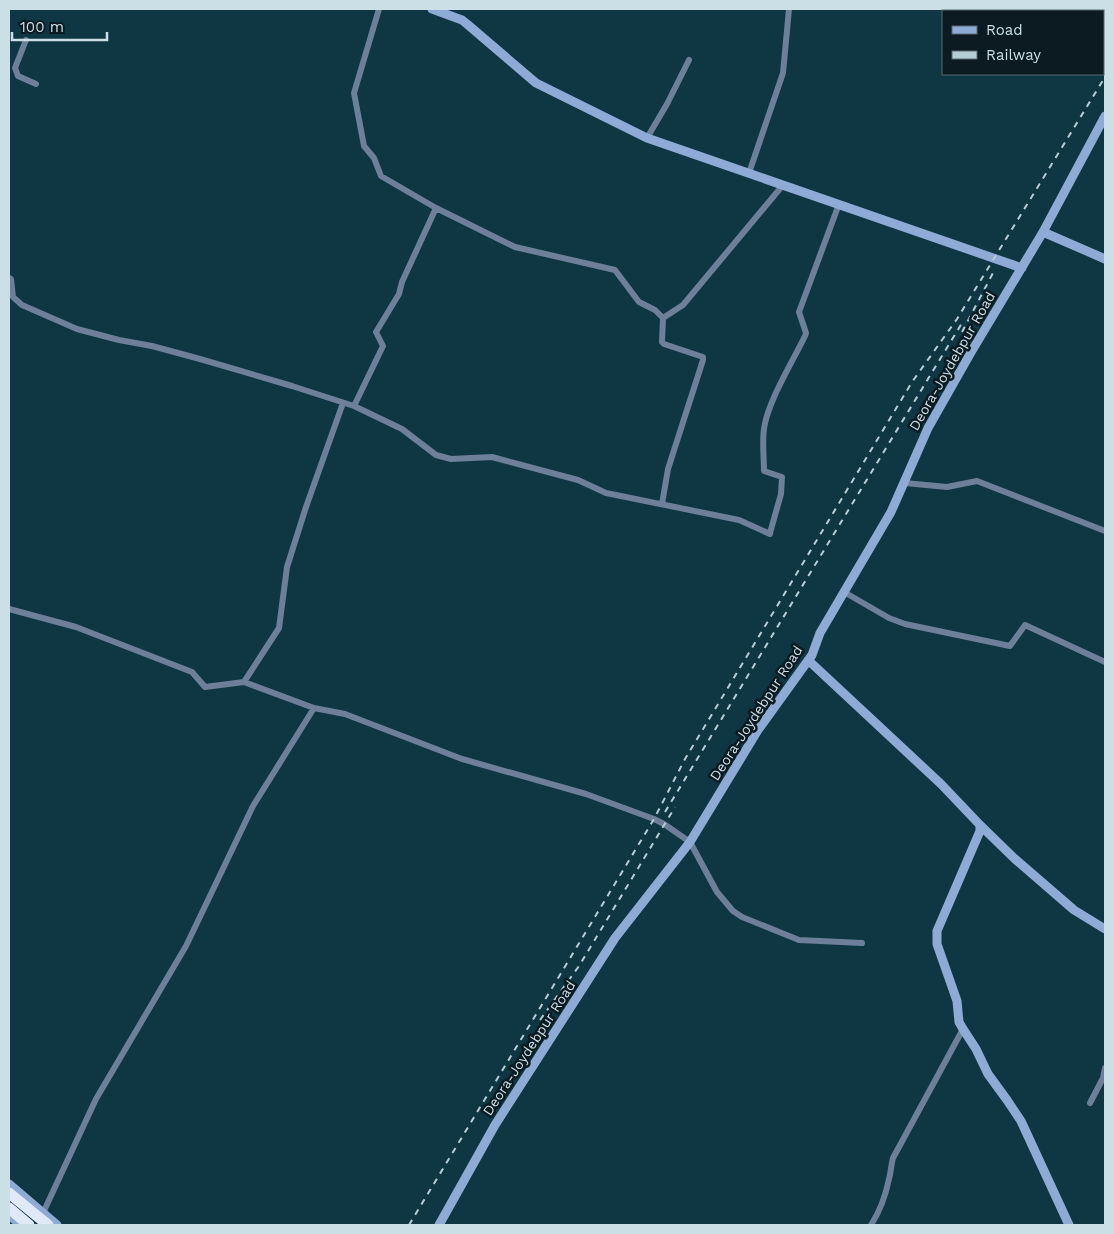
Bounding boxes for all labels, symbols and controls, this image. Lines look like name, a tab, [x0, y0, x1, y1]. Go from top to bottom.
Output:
scale bar	[12, 10, 108, 42]
legend	[942, 10, 1104, 75]
text: 100 m	[20, 18, 64, 36]
text: Road	[986, 21, 1023, 39]
text: Railway	[986, 46, 1041, 64]
street label: Deora-Joydebpur Road	[906, 289, 998, 433]
street label: Deora-Joydebpur Road	[706, 643, 806, 783]
street label: Deora-Joydebpur Road	[479, 978, 579, 1118]

